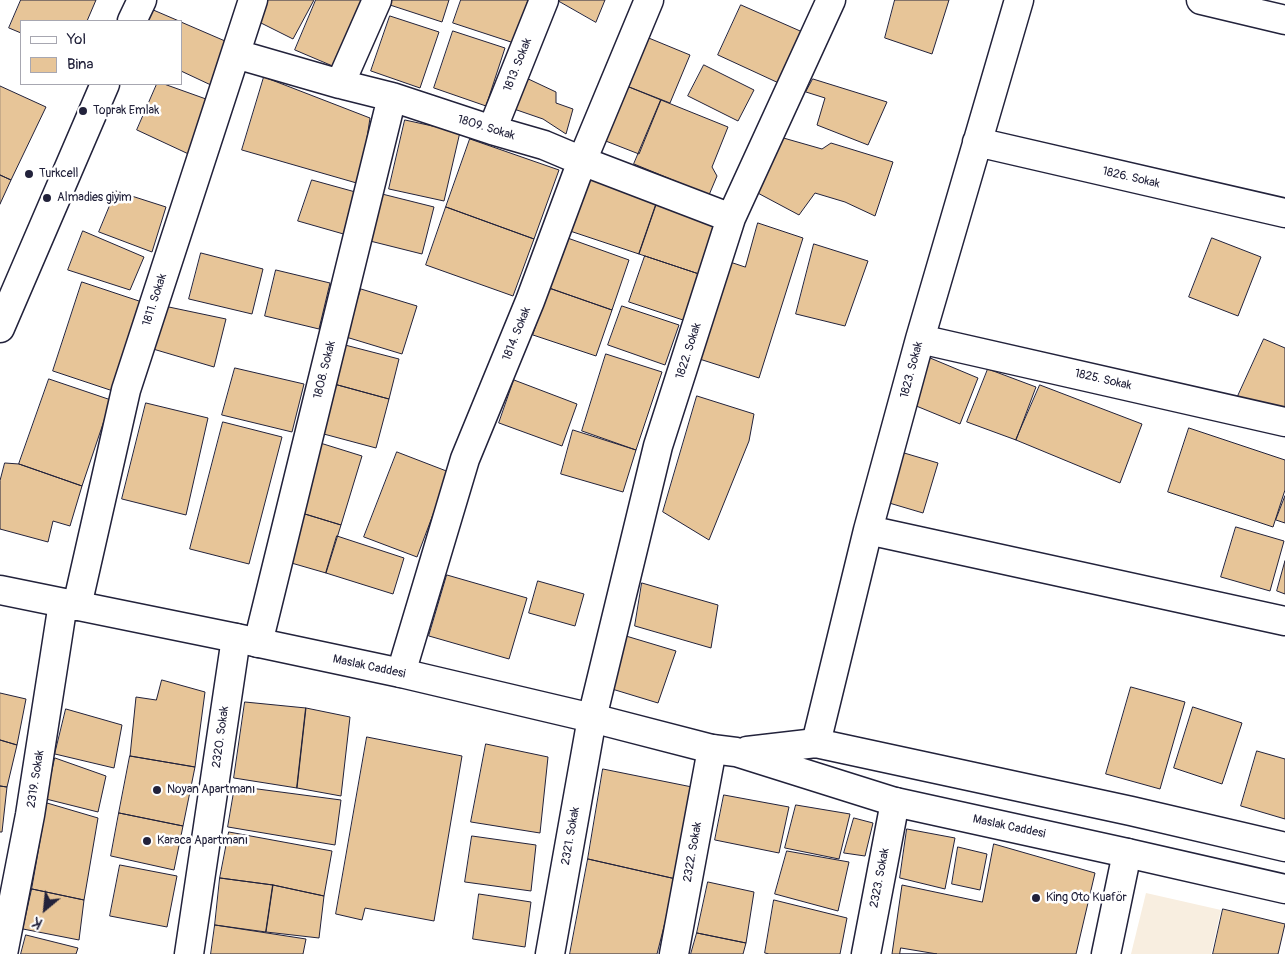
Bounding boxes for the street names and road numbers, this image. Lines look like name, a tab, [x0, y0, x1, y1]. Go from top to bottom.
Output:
street label: 1813. Sokak	[501, 36, 535, 94]
street label: 1809. Sokak	[456, 112, 516, 144]
street label: 1826. Sokak	[1101, 164, 1161, 192]
street label: 1811. Sokak	[140, 272, 170, 328]
street label: 1814. Sokak	[500, 305, 534, 363]
street label: 1822. Sokak	[673, 321, 705, 381]
street label: 1808. Sokak	[311, 340, 339, 400]
street label: 1823. Sokak	[898, 340, 926, 400]
street label: 1825. Sokak	[1073, 366, 1133, 394]
street label: Maslak Caddesi	[331, 652, 407, 682]
street label: 2320. Sokak	[210, 705, 232, 769]
street label: 2319. Sokak	[24, 749, 48, 809]
street label: 2321. Sokak	[559, 806, 583, 866]
street label: Maslak Caddesi	[971, 812, 1047, 842]
street label: 2322. Sokak	[681, 821, 705, 883]
street label: 2323. Sokak	[867, 847, 893, 909]

